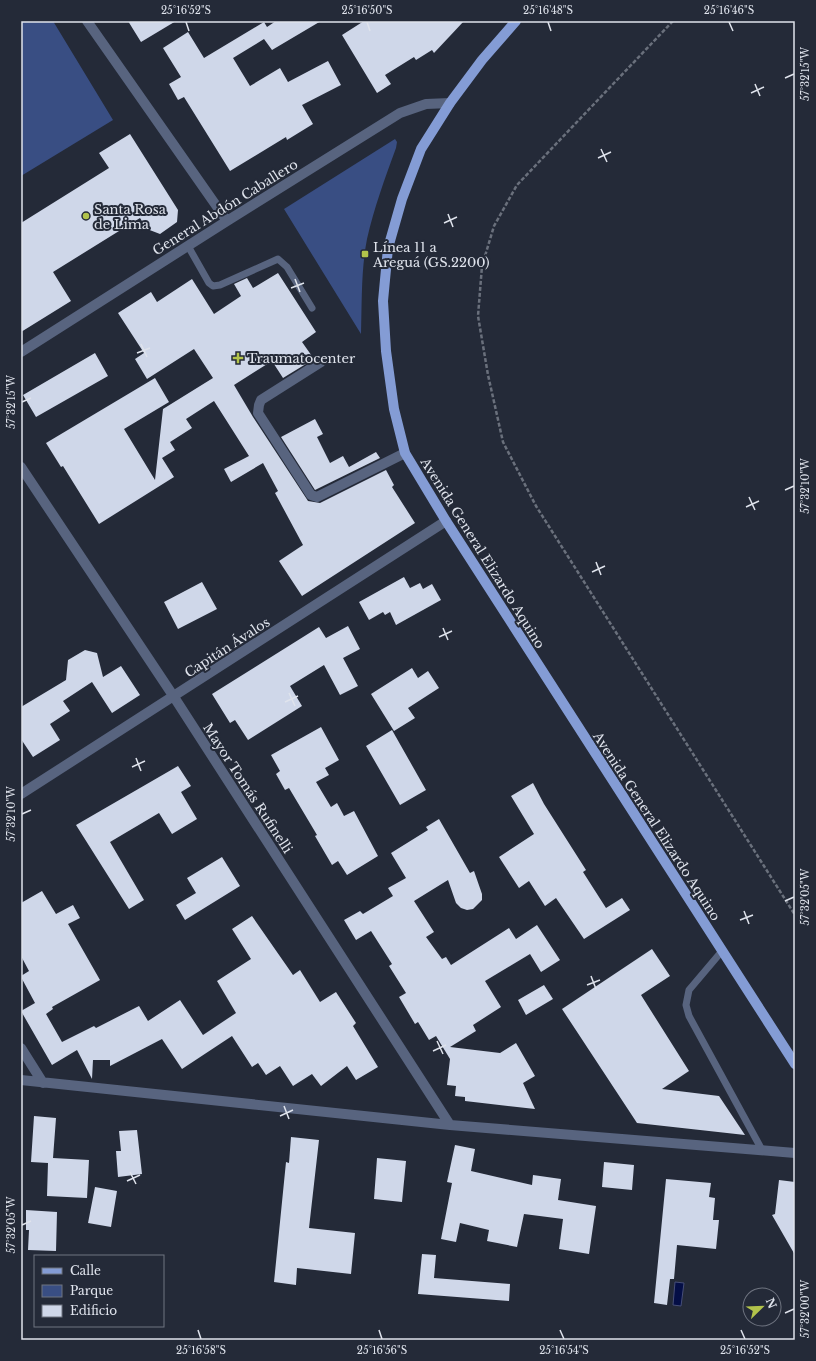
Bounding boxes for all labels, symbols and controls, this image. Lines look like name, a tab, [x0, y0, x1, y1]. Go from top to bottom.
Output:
text: 25°16'52"S	[161, 4, 211, 17]
text: 25°16'50"S	[341, 4, 393, 17]
text: 25°16'48"S	[523, 4, 573, 17]
text: 25°16'46"S	[704, 4, 754, 17]
text: 57°32'15"W	[799, 47, 812, 101]
street label: General Abdón Caballero	[149, 156, 301, 259]
place label: Santa Rosa de Lima	[94, 201, 167, 233]
marker: Santa Rosa de Lima	[81, 211, 91, 221]
place label: Línea 11 a Areguá (GS.2200)	[372, 239, 490, 271]
marker: Línea 11 a Areguá (GS.2200)	[360, 249, 370, 259]
place label: Traumatocenter	[247, 350, 356, 367]
marker: Traumatocenter	[232, 352, 244, 364]
text: 57°32'15"W	[5, 375, 18, 429]
street label: Avenida General Elizardo Aquino	[416, 454, 549, 652]
text: 57°32'10"W	[799, 458, 812, 514]
street label: Capitán Ávalos	[182, 614, 273, 681]
street label: Mayor Tomás Rufinelli	[199, 720, 296, 857]
street label: Avenida General Elizardo Aquino	[588, 728, 724, 924]
text: 57°32'10"W	[5, 786, 18, 842]
text: 57°32'05"W	[799, 868, 812, 925]
text: 57°32'05"W	[5, 1196, 18, 1253]
legend	[34, 1255, 164, 1327]
text: Calle	[70, 1263, 101, 1278]
text: 57°32'00"W	[799, 1280, 812, 1338]
text: Parque	[70, 1283, 113, 1298]
north arrow	[742, 1287, 782, 1327]
text: N	[763, 1296, 780, 1311]
text: Edificio	[70, 1303, 117, 1318]
text: 25°16'58"S	[176, 1344, 226, 1357]
text: 25°16'56"S	[357, 1344, 407, 1357]
text: 25°16'54"S	[539, 1344, 589, 1357]
text: 25°16'52"S	[720, 1344, 770, 1357]

